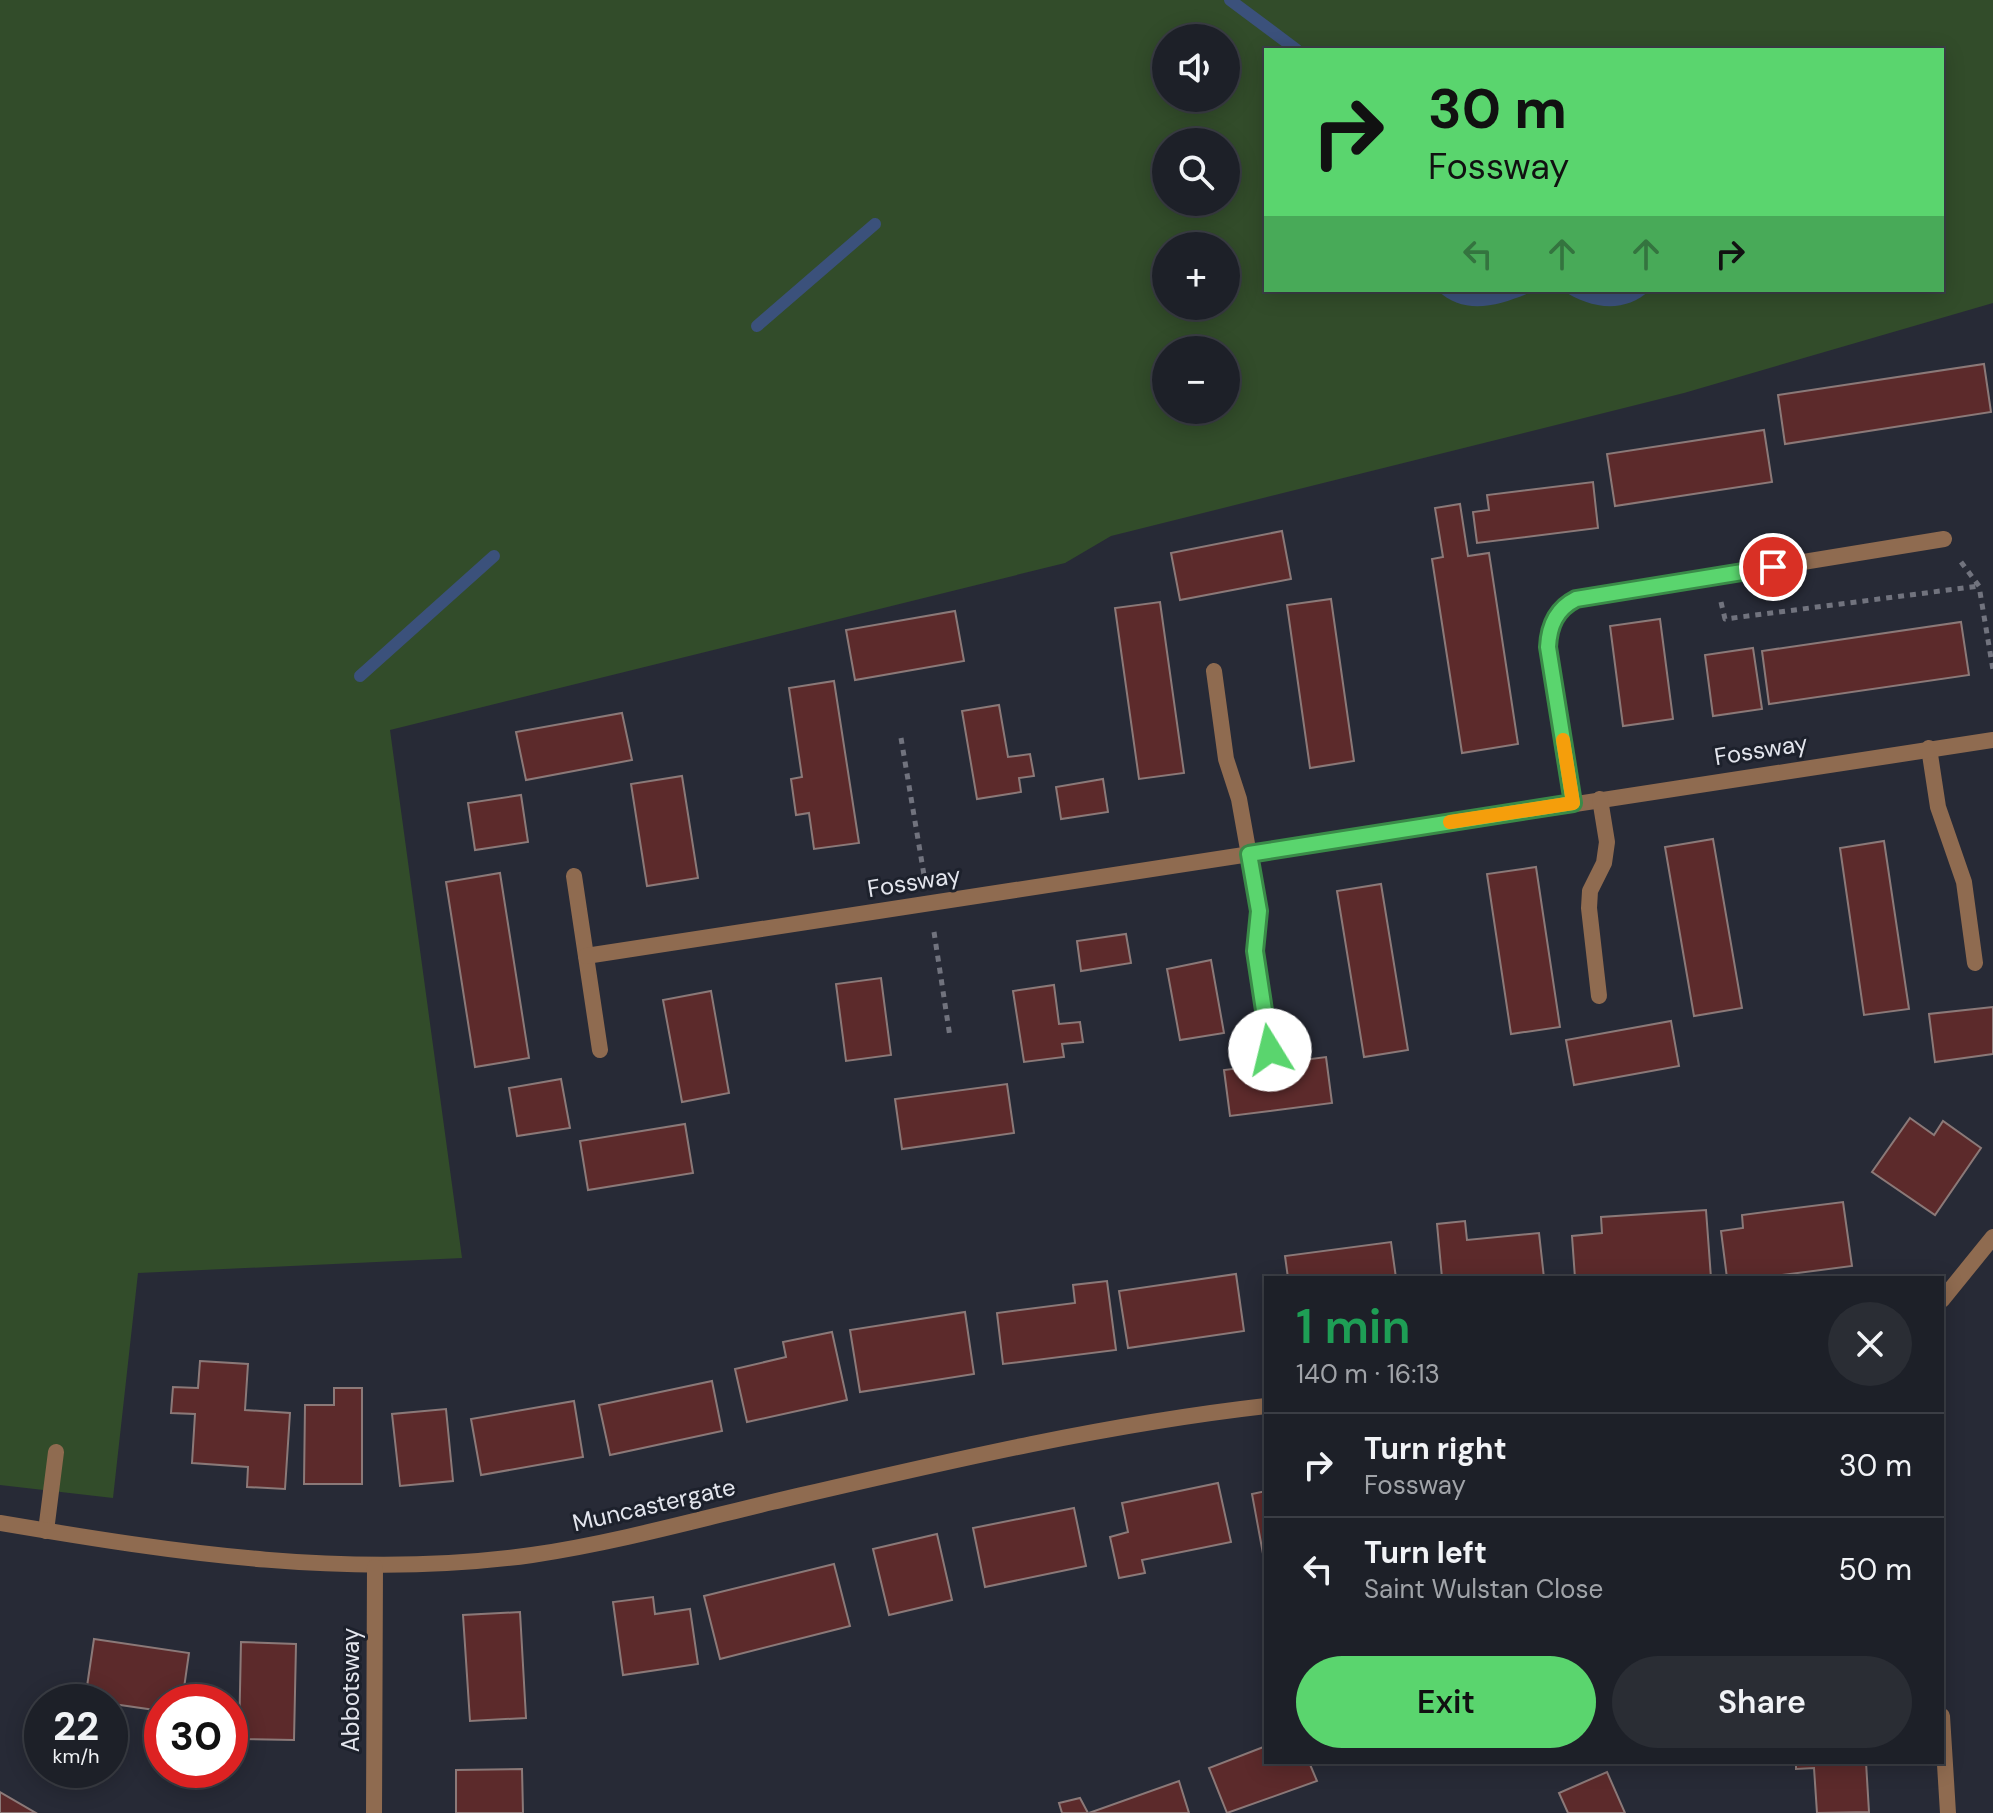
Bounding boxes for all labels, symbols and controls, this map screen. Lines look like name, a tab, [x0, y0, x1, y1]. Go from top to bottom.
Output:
map controls	[1152, 24, 1240, 424]
button: sound	[1152, 24, 1240, 112]
text: 30 m	[1428, 72, 1567, 145]
icon: right	[1296, 80, 1400, 184]
button: search	[1152, 128, 1240, 216]
text: Fossway	[1428, 143, 1569, 190]
button: +	[1152, 232, 1240, 320]
icon: left	[1456, 232, 1500, 276]
icon: ahead	[1540, 232, 1584, 276]
icon: ahead	[1624, 232, 1668, 276]
icon: right	[1708, 232, 1752, 276]
button: −	[1152, 336, 1240, 424]
pin	[1739, 533, 1807, 601]
icon: arrive	[1751, 545, 1795, 589]
street label: Fossway	[1712, 727, 1810, 772]
street label: Fossway	[865, 859, 963, 904]
position arrow	[1228, 1008, 1312, 1092]
text: 1 min	[1296, 1295, 1411, 1358]
button: close	[1828, 1302, 1912, 1386]
text: 140 m · 16:13	[1296, 1357, 1440, 1391]
text: Turn right	[1364, 1429, 1507, 1468]
icon: right	[1296, 1443, 1340, 1487]
text: 30 m	[1839, 1446, 1912, 1485]
text: Fossway	[1364, 1468, 1466, 1502]
street label: Muncastergate	[569, 1471, 738, 1538]
text: Turn left	[1364, 1533, 1487, 1572]
icon: left	[1296, 1547, 1340, 1591]
text: 50 m	[1838, 1550, 1912, 1589]
text: Saint Wulstan Close	[1364, 1572, 1603, 1606]
street label: Abbotsway	[335, 1628, 366, 1752]
button: Exit	[1296, 1656, 1596, 1748]
button: Share	[1612, 1656, 1912, 1748]
speed limit sign: 30	[144, 1684, 248, 1788]
text: 22	[53, 1700, 99, 1752]
text: km/h	[52, 1743, 100, 1769]

